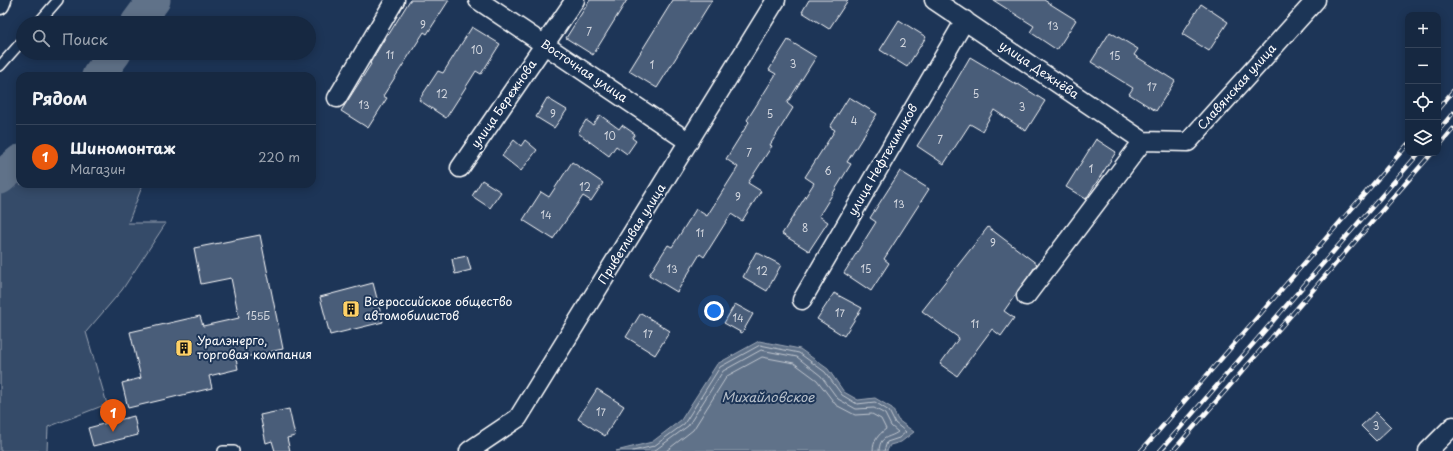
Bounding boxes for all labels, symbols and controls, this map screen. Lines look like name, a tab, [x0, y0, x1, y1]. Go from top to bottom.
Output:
map controls	[1405, 12, 1441, 156]
button: +	[1405, 12, 1441, 48]
search box	[16, 16, 316, 60]
house number: 9	[420, 17, 426, 32]
house number: 13	[1047, 18, 1059, 33]
house number: 7	[586, 24, 592, 39]
icon: search	[30, 27, 52, 49]
text: Поиск	[62, 27, 108, 50]
street label: Восточная улица	[538, 34, 632, 106]
house number: 2	[899, 35, 907, 50]
street label: улица Дежнёва	[996, 36, 1084, 103]
street label: Славянская улица	[1193, 39, 1280, 133]
house number: 10	[471, 42, 483, 57]
house number: 11	[386, 47, 394, 62]
house number: 15	[1110, 48, 1120, 63]
button: −	[1405, 48, 1441, 84]
street label: улица Бережнова	[466, 55, 541, 151]
house number: 3	[790, 56, 796, 71]
house number: 1	[650, 57, 654, 72]
house number: 17	[1147, 79, 1158, 94]
button: locate	[1405, 84, 1441, 120]
text: Рядом	[32, 85, 87, 111]
house number: 12	[436, 86, 448, 101]
house number: 5	[973, 86, 979, 101]
house number: 13	[358, 97, 370, 112]
house number: 3	[1019, 99, 1025, 114]
street label: улица Нефтехимиков	[843, 100, 922, 219]
house number: 9	[550, 106, 556, 121]
house number: 5	[767, 106, 773, 121]
house number: 4	[851, 113, 858, 128]
button: layers	[1405, 120, 1441, 156]
house number: 10	[604, 128, 616, 143]
house number: 7	[937, 132, 943, 147]
text: Шиномонтаж	[70, 136, 175, 159]
house number: 7	[746, 145, 752, 160]
text: 1	[42, 147, 48, 166]
text: 220 m	[258, 147, 300, 166]
text: Магазин	[70, 159, 126, 178]
house number: 1	[1089, 161, 1093, 176]
house number: 6	[824, 163, 832, 178]
house number: 12	[579, 179, 591, 194]
street label: Приветливая улица	[593, 179, 670, 287]
house number: 9	[735, 189, 741, 204]
house number: 13	[893, 196, 905, 211]
house number: 14	[540, 207, 552, 222]
house number: 8	[802, 220, 808, 235]
house number: 11	[696, 225, 704, 240]
house number: 9	[990, 235, 996, 250]
house number: 13	[666, 261, 678, 276]
house number: 15	[861, 261, 871, 276]
house number: 12	[756, 263, 768, 278]
place label: Всероссийское общество автомобилистов	[364, 292, 513, 324]
building icon: Всероссийское общество автомобилистов	[341, 299, 361, 319]
your location	[704, 301, 724, 321]
house number: 17	[835, 305, 846, 320]
house number: 155Б	[246, 308, 270, 323]
house number: 14	[732, 310, 744, 325]
house number: 11	[971, 316, 979, 331]
house number: 17	[643, 326, 654, 341]
place label: Уралэнерго, торговая компания	[197, 331, 312, 363]
building icon: Уралэнерго, торговая компания	[174, 338, 194, 358]
water label: Михайловское	[721, 387, 815, 406]
pin: 1	[100, 399, 126, 432]
house number: 17	[596, 404, 607, 419]
house number: 3	[1373, 418, 1379, 433]

